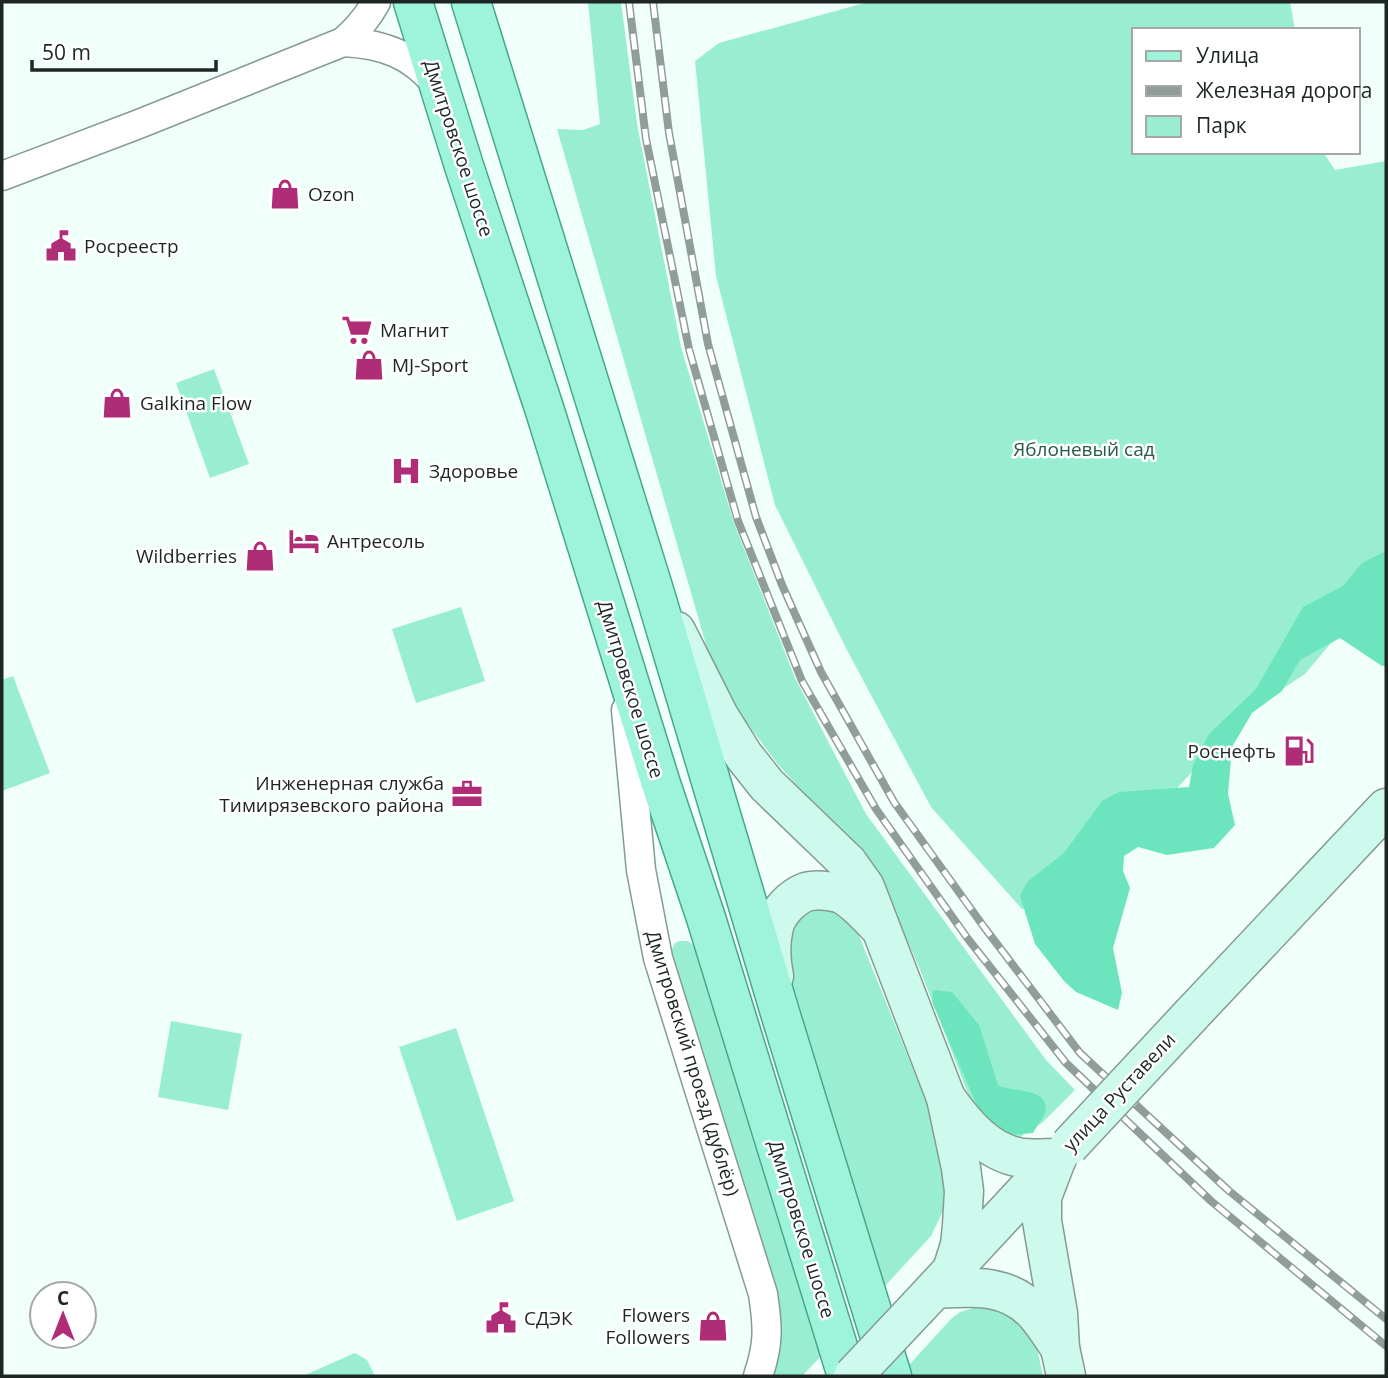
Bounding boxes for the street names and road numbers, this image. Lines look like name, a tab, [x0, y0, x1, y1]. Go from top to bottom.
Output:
street label: Дмитровское шоссе	[418, 56, 500, 240]
street label: Дмитровское шоссе	[592, 597, 670, 781]
street label: Дмитровский проезд (дублёр)	[640, 927, 746, 1199]
street label: улица Руставели	[1057, 1027, 1181, 1157]
street label: Дмитровское шоссе	[763, 1137, 841, 1321]

